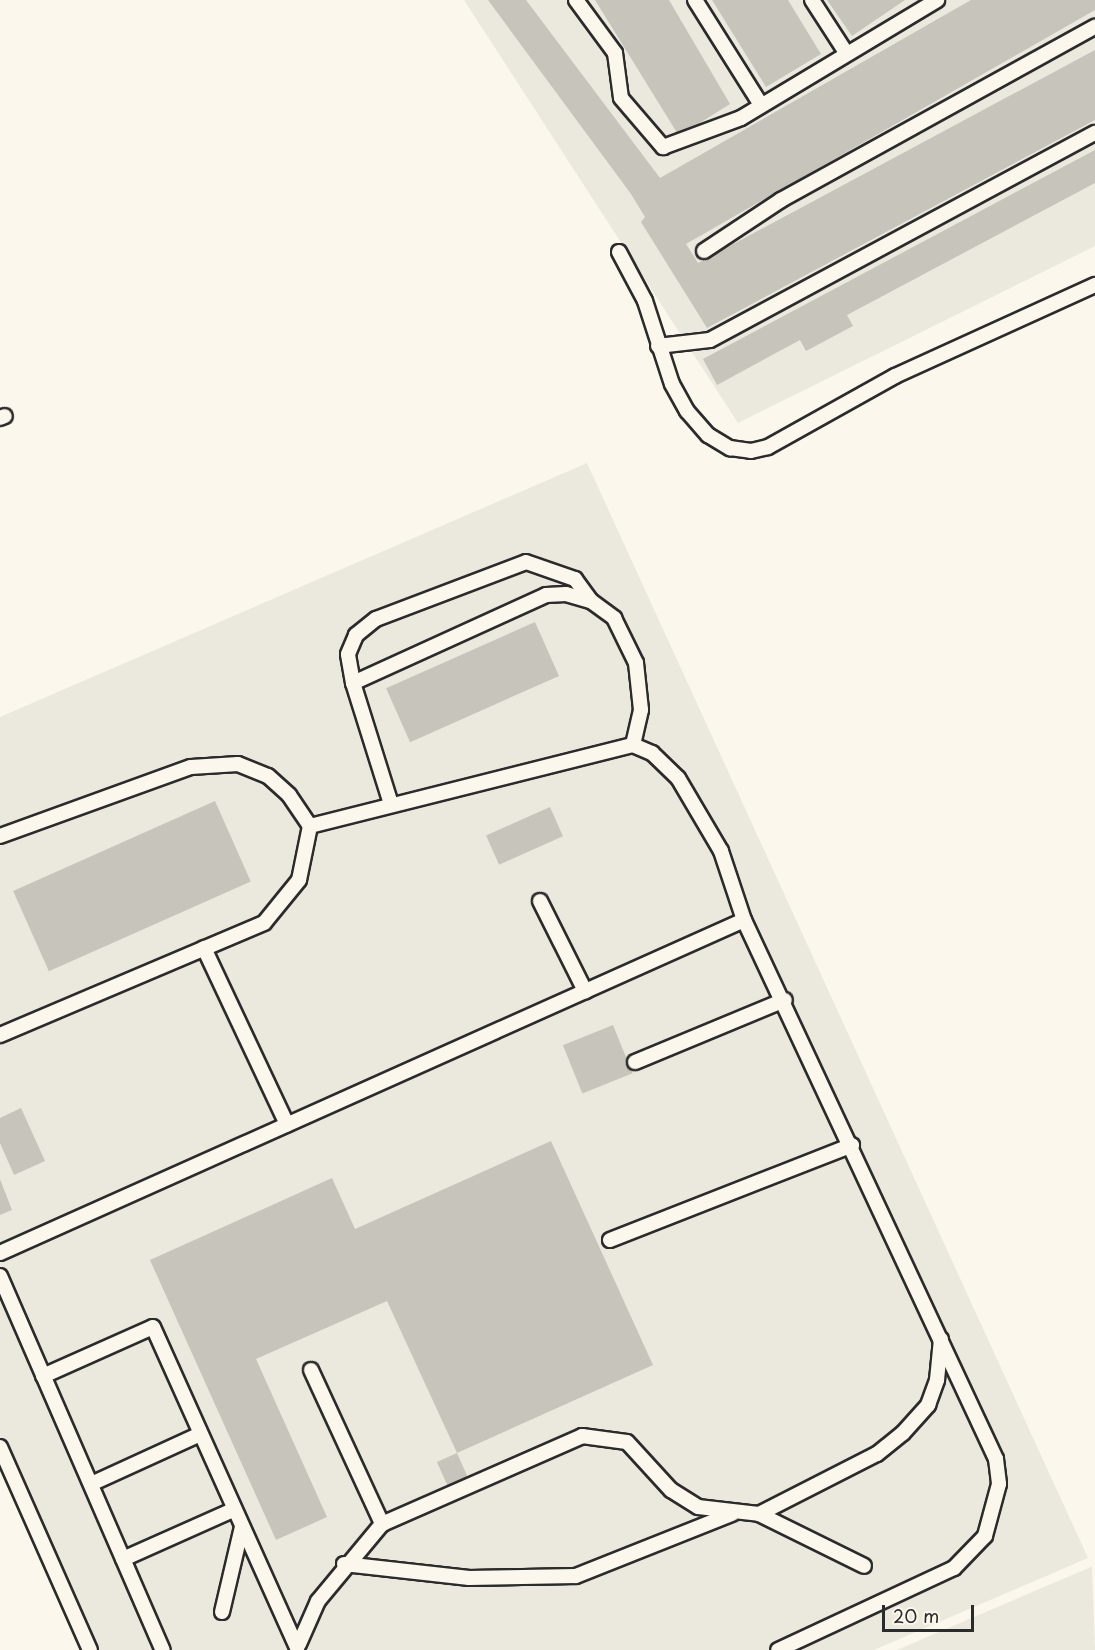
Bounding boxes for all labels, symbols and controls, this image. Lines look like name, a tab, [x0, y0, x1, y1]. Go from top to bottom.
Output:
scale bar	[885, 1593, 976, 1631]
text: 20 m	[893, 1602, 939, 1629]

